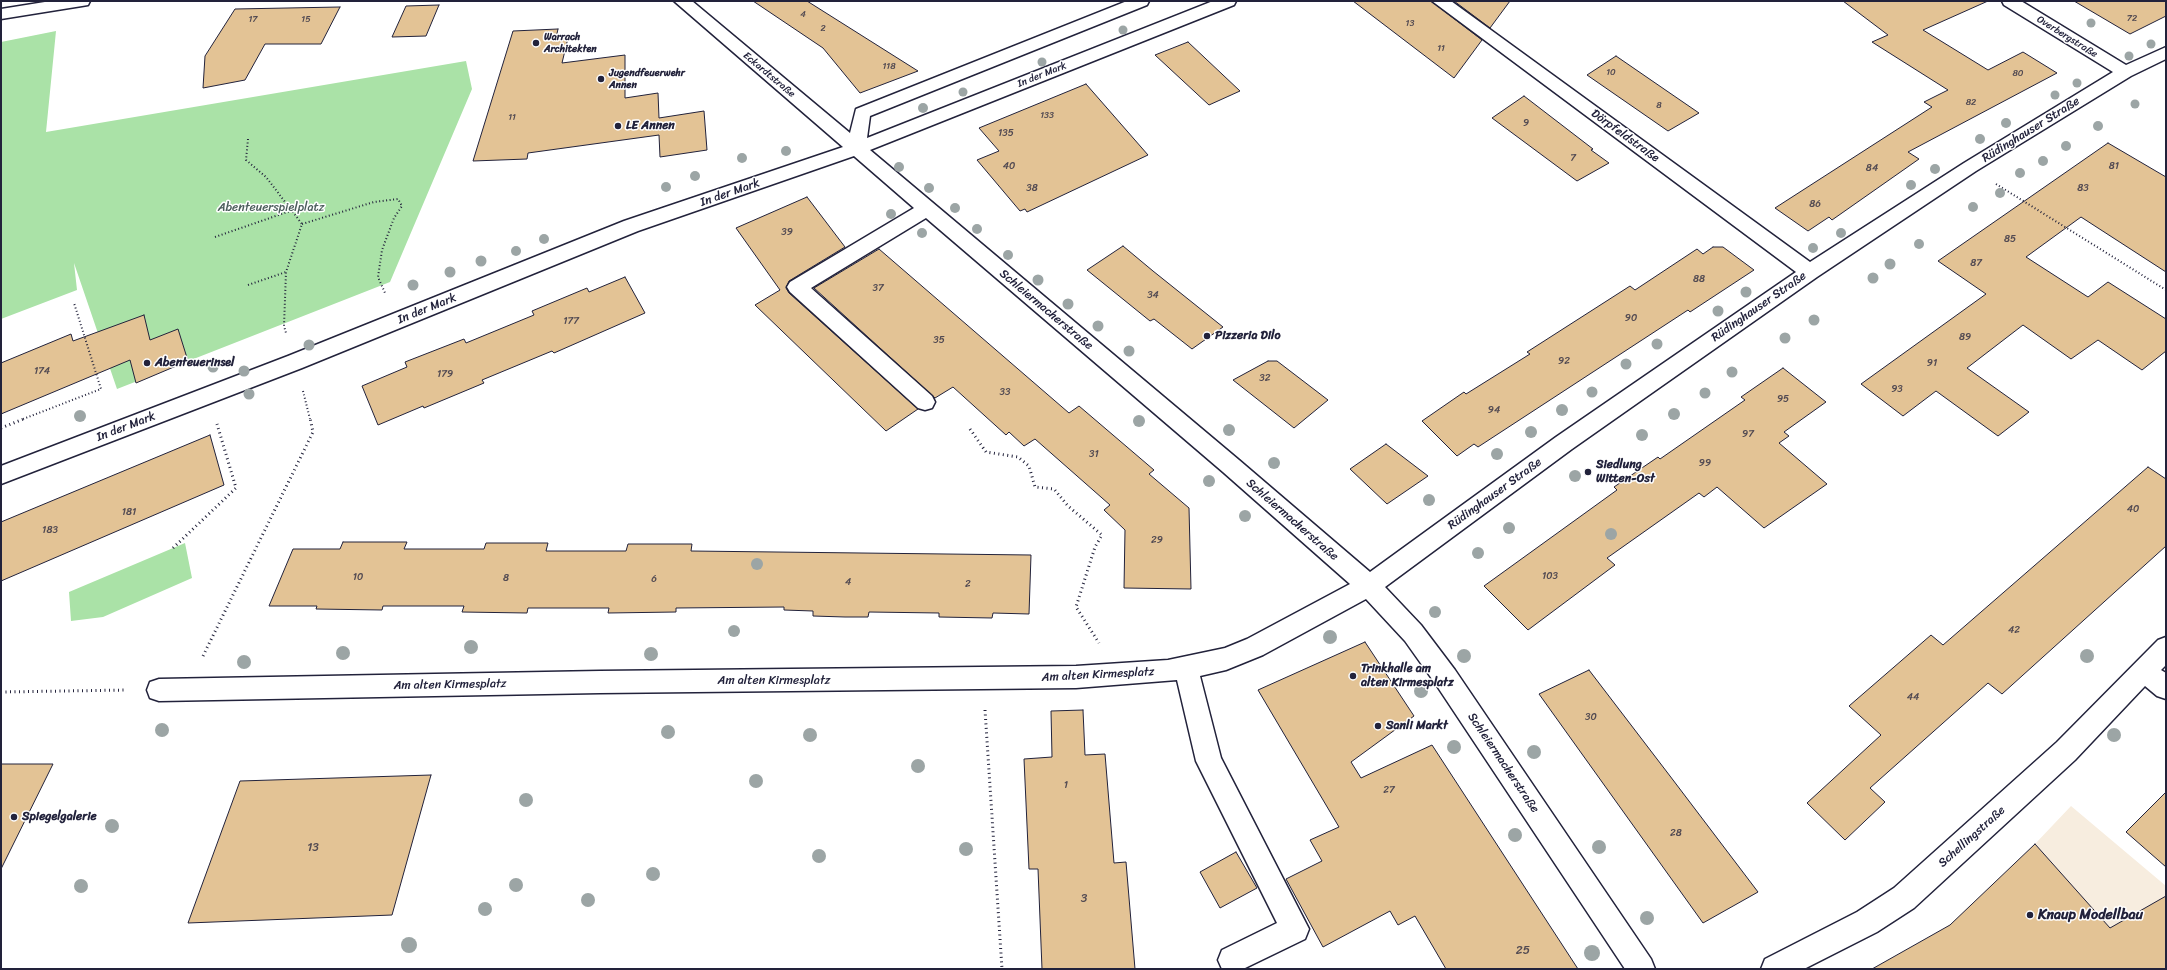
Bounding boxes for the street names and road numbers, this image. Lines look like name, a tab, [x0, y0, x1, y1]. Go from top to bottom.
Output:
street label: Overbergstraße	[2034, 13, 2100, 61]
street label: Eckardtstraße	[741, 50, 797, 100]
street label: In der Mark	[1016, 60, 1068, 90]
street label: Rüdinghauser Straße	[1979, 94, 2083, 166]
street label: Dörpfeldstraße	[1588, 106, 1662, 166]
street label: In der Mark	[698, 176, 762, 210]
street label: Schleiermacherstraße	[996, 267, 1096, 353]
street label: Rüdinghauser Straße	[1709, 269, 1809, 345]
street label: In der Mark	[396, 291, 458, 327]
street label: In der Mark	[94, 409, 158, 445]
street label: Rüdinghauser Straße	[1445, 455, 1545, 533]
street label: Schleiermacherstraße	[1243, 476, 1341, 564]
street label: Am alten Kirmesplatz	[1041, 665, 1155, 685]
street label: Am alten Kirmesplatz	[718, 674, 830, 688]
street label: Am alten Kirmesplatz	[393, 677, 507, 693]
street label: Schleiermacherstraße	[1464, 710, 1542, 816]
street label: Schellingstraße	[1936, 803, 2008, 871]

